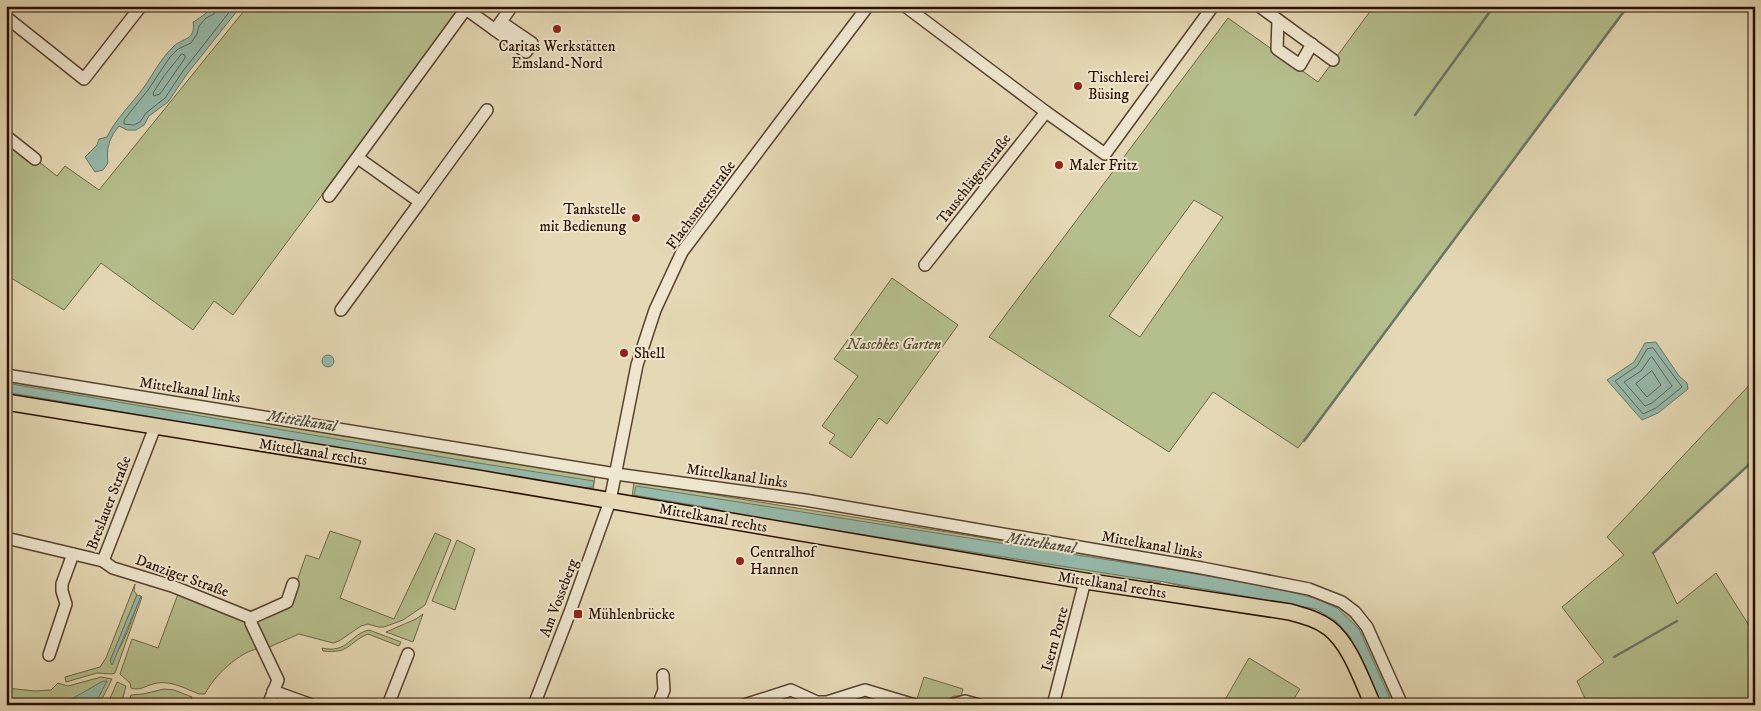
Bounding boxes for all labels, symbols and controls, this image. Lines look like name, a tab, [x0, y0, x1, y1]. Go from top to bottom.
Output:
marker: Caritas Werkstätten Emsland-Nord	[551, 23, 563, 35]
place label: Caritas Werkstätten Emsland-Nord	[498, 37, 616, 73]
place label: Tischlerei Büsing	[1088, 68, 1149, 104]
marker: Tischlerei Büsing	[1072, 80, 1084, 92]
street label: Tauschlägerstraße	[933, 130, 1015, 228]
place label: Maler Fritz	[1069, 156, 1138, 175]
street label: Flachsmeerstraße	[662, 157, 740, 253]
marker: Maler Fritz	[1053, 159, 1065, 171]
place label: Tankstelle mit Bedienung	[539, 200, 627, 236]
marker: Tankstelle mit Bedienung	[630, 212, 642, 224]
park label: Naschkes Garten	[846, 335, 942, 354]
place label: Shell	[634, 344, 665, 363]
marker: Shell	[618, 347, 630, 359]
street label: Mittelkanal links	[138, 373, 242, 407]
water label: Mittelkanal	[265, 405, 340, 437]
street label: Mittelkanal rechts	[257, 434, 369, 470]
street label: Breslauer Straße	[82, 453, 136, 553]
street label: Mittelkanal links	[685, 459, 789, 493]
street label: Mittelkanal rechts	[657, 499, 769, 537]
water label: Mittelkanal	[1004, 527, 1079, 559]
street label: Mittelkanal links	[1100, 527, 1204, 563]
place label: Centralhof Hannen	[750, 543, 817, 579]
street label: Danziger Straße	[133, 550, 231, 602]
street label: Am Vosseberg	[535, 555, 583, 640]
marker: Centralhof Hannen	[734, 555, 746, 567]
street label: Mittelkanal rechts	[1056, 567, 1168, 603]
place label: Mühlenbrücke	[588, 605, 675, 624]
street label: Isern Porte	[1037, 605, 1073, 673]
marker: Mühlenbrücke	[572, 608, 584, 620]

